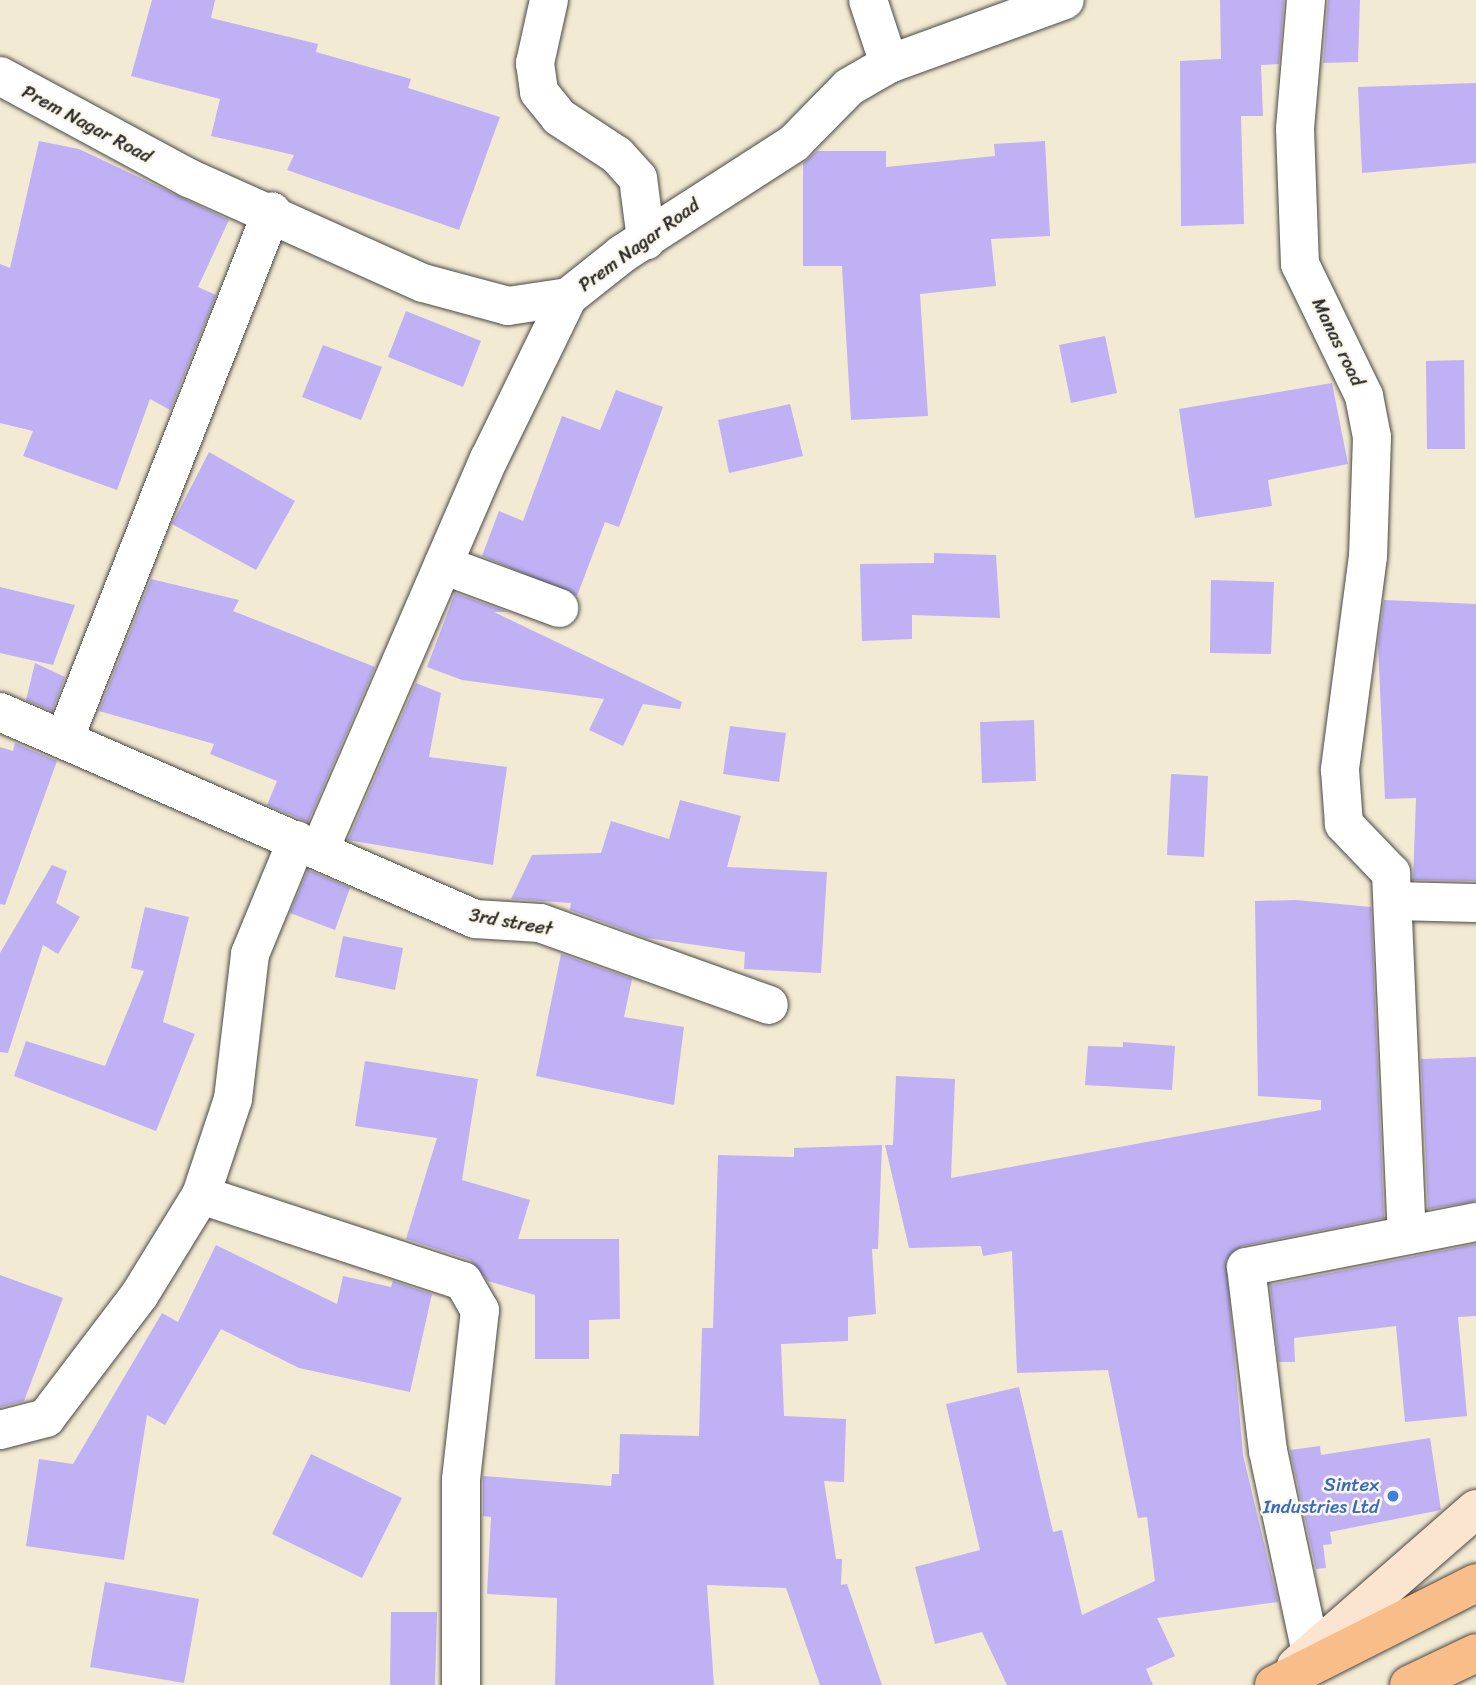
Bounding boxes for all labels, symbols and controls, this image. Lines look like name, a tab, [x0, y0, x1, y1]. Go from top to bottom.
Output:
street label: Prem Nagar Road	[18, 80, 156, 168]
street label: Prem Nagar Road	[574, 193, 704, 297]
street label: Manas road	[1307, 294, 1369, 390]
street label: 3rd street	[467, 903, 555, 941]
place label: Sintex Industries Ltd	[1263, 1474, 1379, 1518]
marker: Sintex Industries Ltd	[1385, 1488, 1401, 1504]

